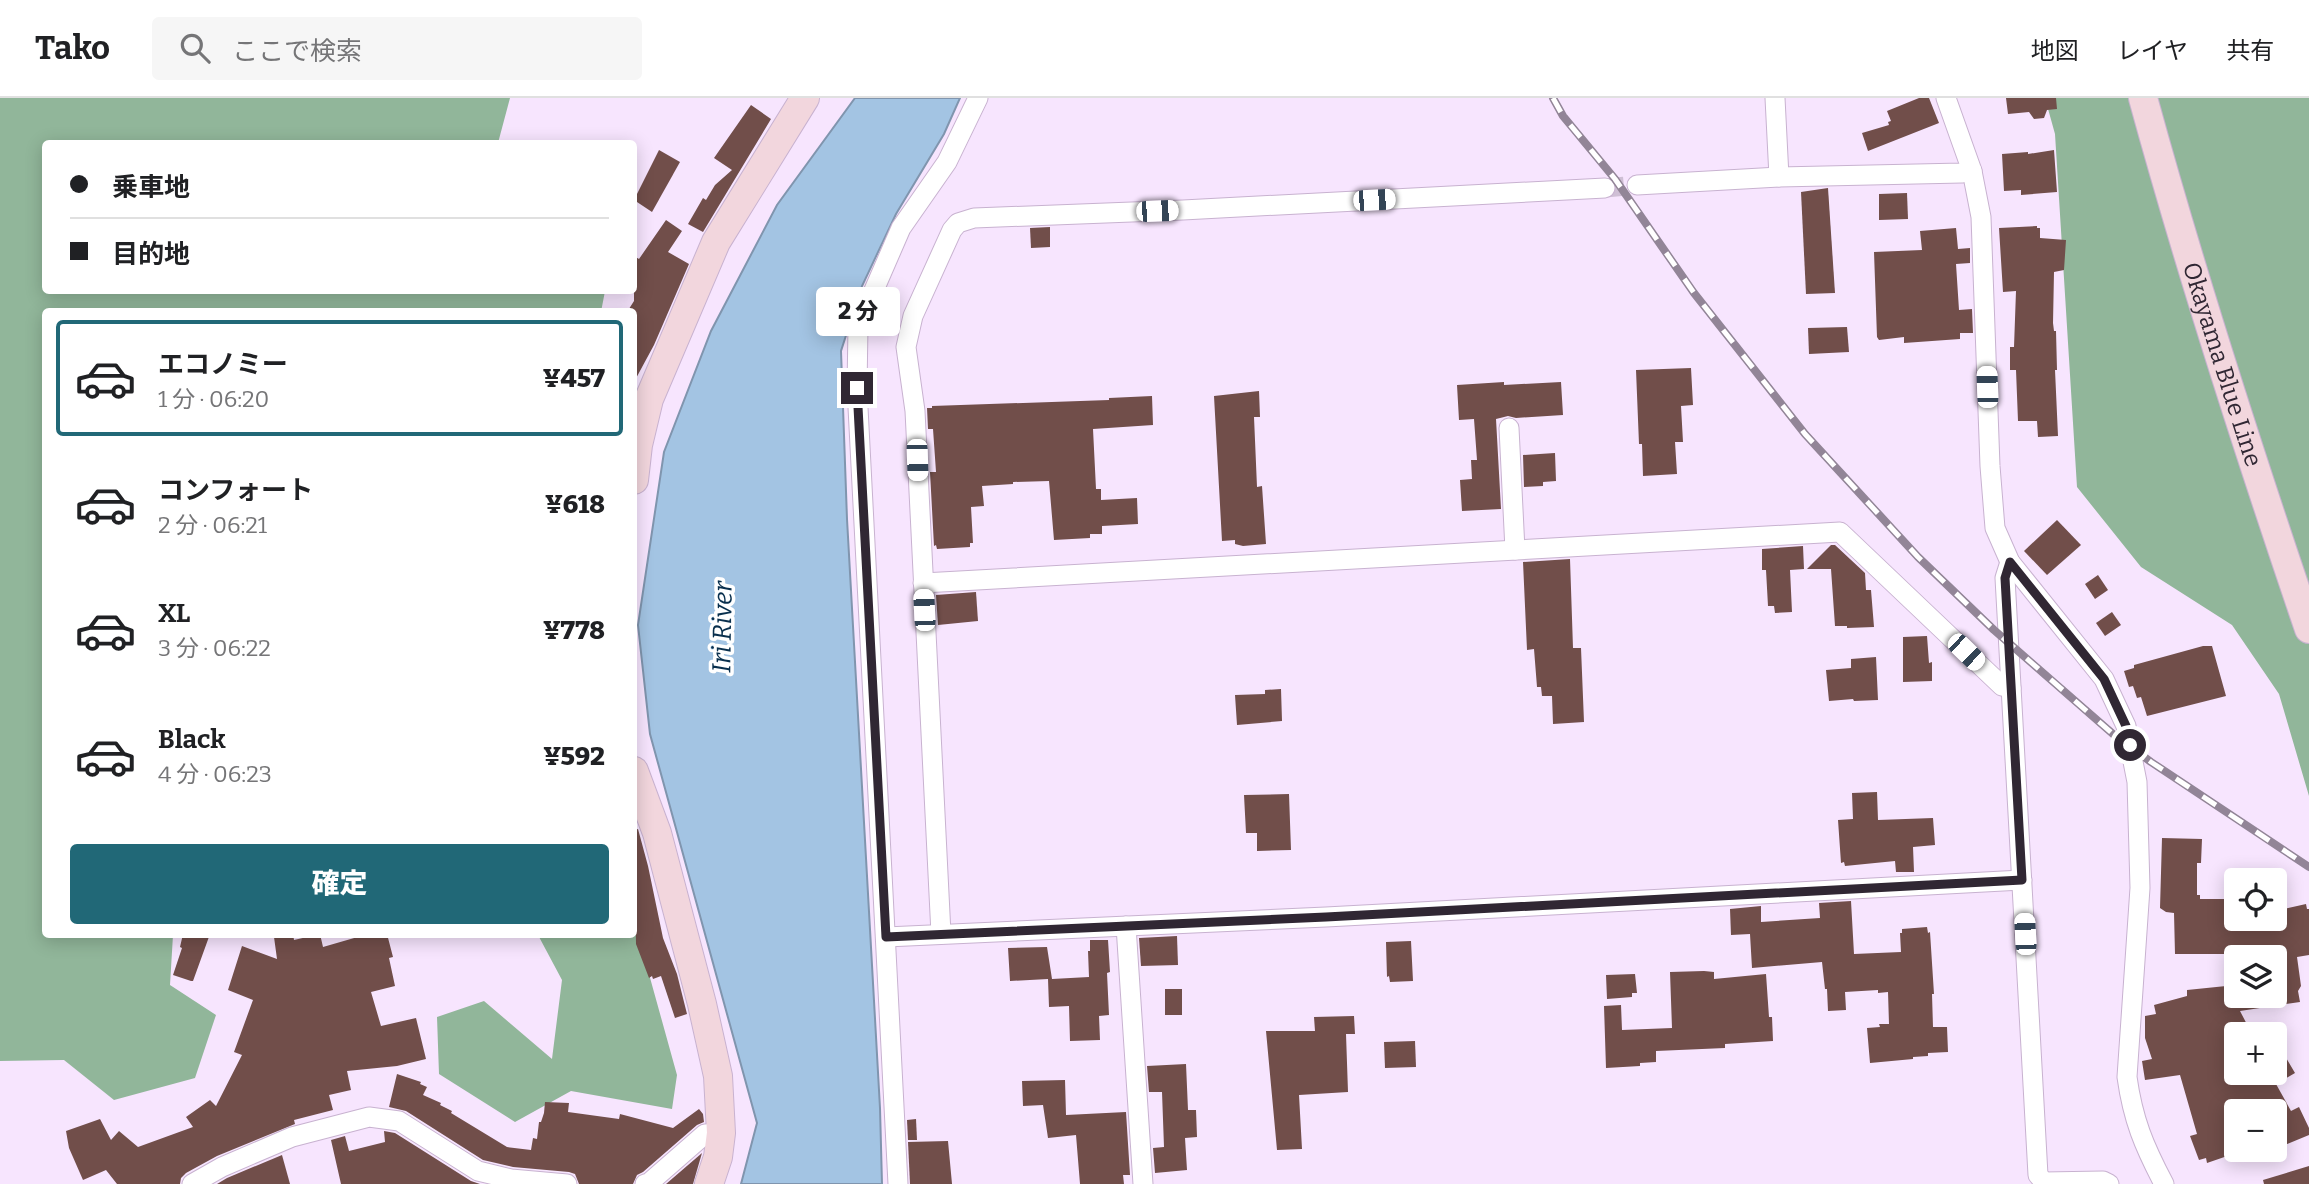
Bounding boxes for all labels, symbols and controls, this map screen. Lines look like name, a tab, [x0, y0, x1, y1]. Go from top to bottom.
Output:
search box	[152, 17, 642, 80]
text: Tako	[35, 28, 110, 68]
icon: search	[176, 29, 214, 67]
text: ここで検索	[232, 36, 362, 67]
text: 地図	[2031, 37, 2079, 65]
text: レイヤ	[2117, 37, 2188, 65]
text: 共有	[2226, 37, 2274, 65]
text: 乗車地	[112, 172, 190, 203]
car	[1353, 188, 1396, 212]
car	[1136, 200, 1179, 222]
text: 目的地	[112, 239, 190, 270]
street label: Okayama Blue Line	[2177, 259, 2268, 470]
callout: 2 分	[815, 286, 899, 336]
text: 2 分	[838, 297, 878, 325]
icon: car	[74, 347, 137, 410]
text: エコノミー	[158, 349, 288, 380]
text: ¥457	[543, 363, 605, 394]
car	[1976, 366, 1999, 408]
route end	[841, 372, 873, 404]
text: 1 分 · 06:20	[158, 385, 269, 413]
car	[906, 439, 929, 481]
icon: car	[74, 473, 137, 536]
text: コンフォート	[158, 475, 313, 506]
text: ¥618	[545, 489, 605, 520]
text: 2 分 · 06:21	[158, 511, 267, 539]
water label: Iri River	[706, 579, 739, 673]
car	[913, 588, 936, 632]
text: XL	[158, 598, 190, 629]
icon: car	[74, 599, 137, 662]
text: ¥778	[543, 615, 605, 646]
car	[1944, 630, 1989, 674]
text: 3 分 · 06:22	[158, 634, 271, 662]
text: Black	[158, 724, 226, 755]
icon: car	[74, 725, 137, 788]
route start	[2114, 729, 2146, 761]
text: ¥592	[543, 741, 605, 772]
text: 4 分 · 06:23	[158, 760, 272, 788]
button: 確定	[70, 844, 609, 924]
map controls	[2224, 868, 2287, 1162]
button: locate	[2224, 868, 2287, 931]
car	[2014, 912, 2037, 956]
button: layers	[2224, 945, 2287, 1008]
button: +	[2224, 1022, 2287, 1085]
button: −	[2224, 1099, 2287, 1162]

